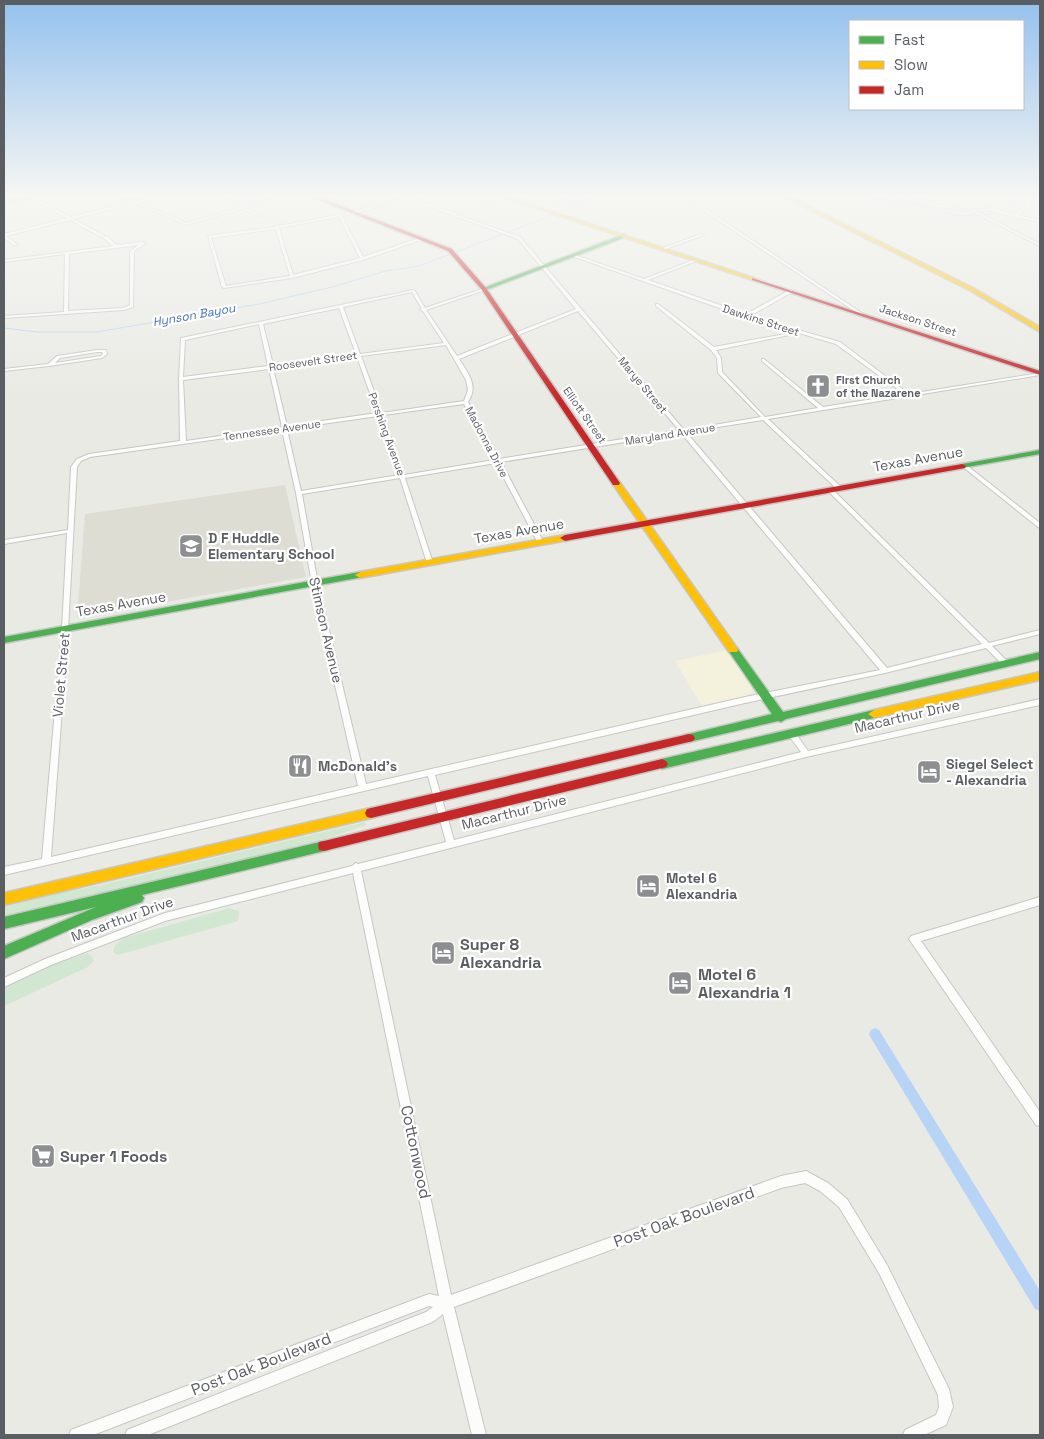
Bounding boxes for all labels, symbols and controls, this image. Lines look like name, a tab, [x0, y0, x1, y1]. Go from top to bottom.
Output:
legend	[849, 20, 1024, 110]
text: Fast	[894, 30, 925, 49]
text: Slow	[894, 55, 928, 74]
text: Jam	[894, 80, 924, 99]
water label: Hynson Bayou	[151, 300, 237, 330]
street label: Dawkins Street	[721, 301, 801, 339]
street label: Jackson Street	[878, 301, 958, 339]
street label: Roosevelt Street	[268, 348, 358, 374]
street label: Marye Street	[615, 354, 671, 416]
church icon: First Church of the Nazarene	[805, 373, 831, 399]
place label: First Church of the Nazarene	[836, 373, 921, 400]
street label: Elliott Street	[560, 384, 610, 446]
street label: Pershing Avenue	[365, 390, 409, 478]
street label: Madonna Drive	[462, 404, 512, 480]
street label: Tennessee Avenue	[222, 416, 322, 444]
street label: Maryland Avenue	[624, 420, 716, 448]
street label: Texas Avenue	[872, 442, 964, 476]
street label: Texas Avenue	[473, 514, 565, 548]
place label: D F Huddle Elementary School	[208, 529, 334, 563]
school or university icon: D F Huddle Elementary School	[178, 533, 204, 559]
street label: Stimson Avenue	[305, 575, 347, 685]
street label: Texas Avenue	[75, 587, 167, 621]
street label: Violet Street	[48, 632, 74, 718]
street label: Macarthur Drive	[853, 695, 961, 737]
restaurant icon: McDonald's	[287, 753, 313, 779]
place label: Siegel Select - Alexandria	[946, 755, 1033, 789]
place label: McDonald's	[318, 757, 397, 775]
hotel icon: Siegel Select - Alexandria	[916, 759, 942, 785]
street label: Macarthur Drive	[460, 790, 568, 834]
place label: Motel 6 Alexandria	[666, 869, 737, 903]
hotel icon: Motel 6 Alexandria	[635, 873, 661, 899]
street label: Macarthur Drive	[68, 892, 176, 946]
place label: Super 8 Alexandria	[460, 934, 542, 973]
hotel icon: Super 8 Alexandria	[430, 940, 456, 966]
place label: Motel 6 Alexandria 1	[698, 964, 791, 1003]
hotel icon: Motel 6 Alexandria 1	[667, 970, 693, 996]
street label: Cottonwood	[396, 1103, 436, 1201]
supermarket icon: Super 1 Foods	[30, 1143, 56, 1169]
place label: Super 1 Foods	[60, 1146, 167, 1167]
street label: Post Oak Boulevard	[611, 1182, 757, 1252]
street label: Post Oak Boulevard	[188, 1328, 334, 1400]

